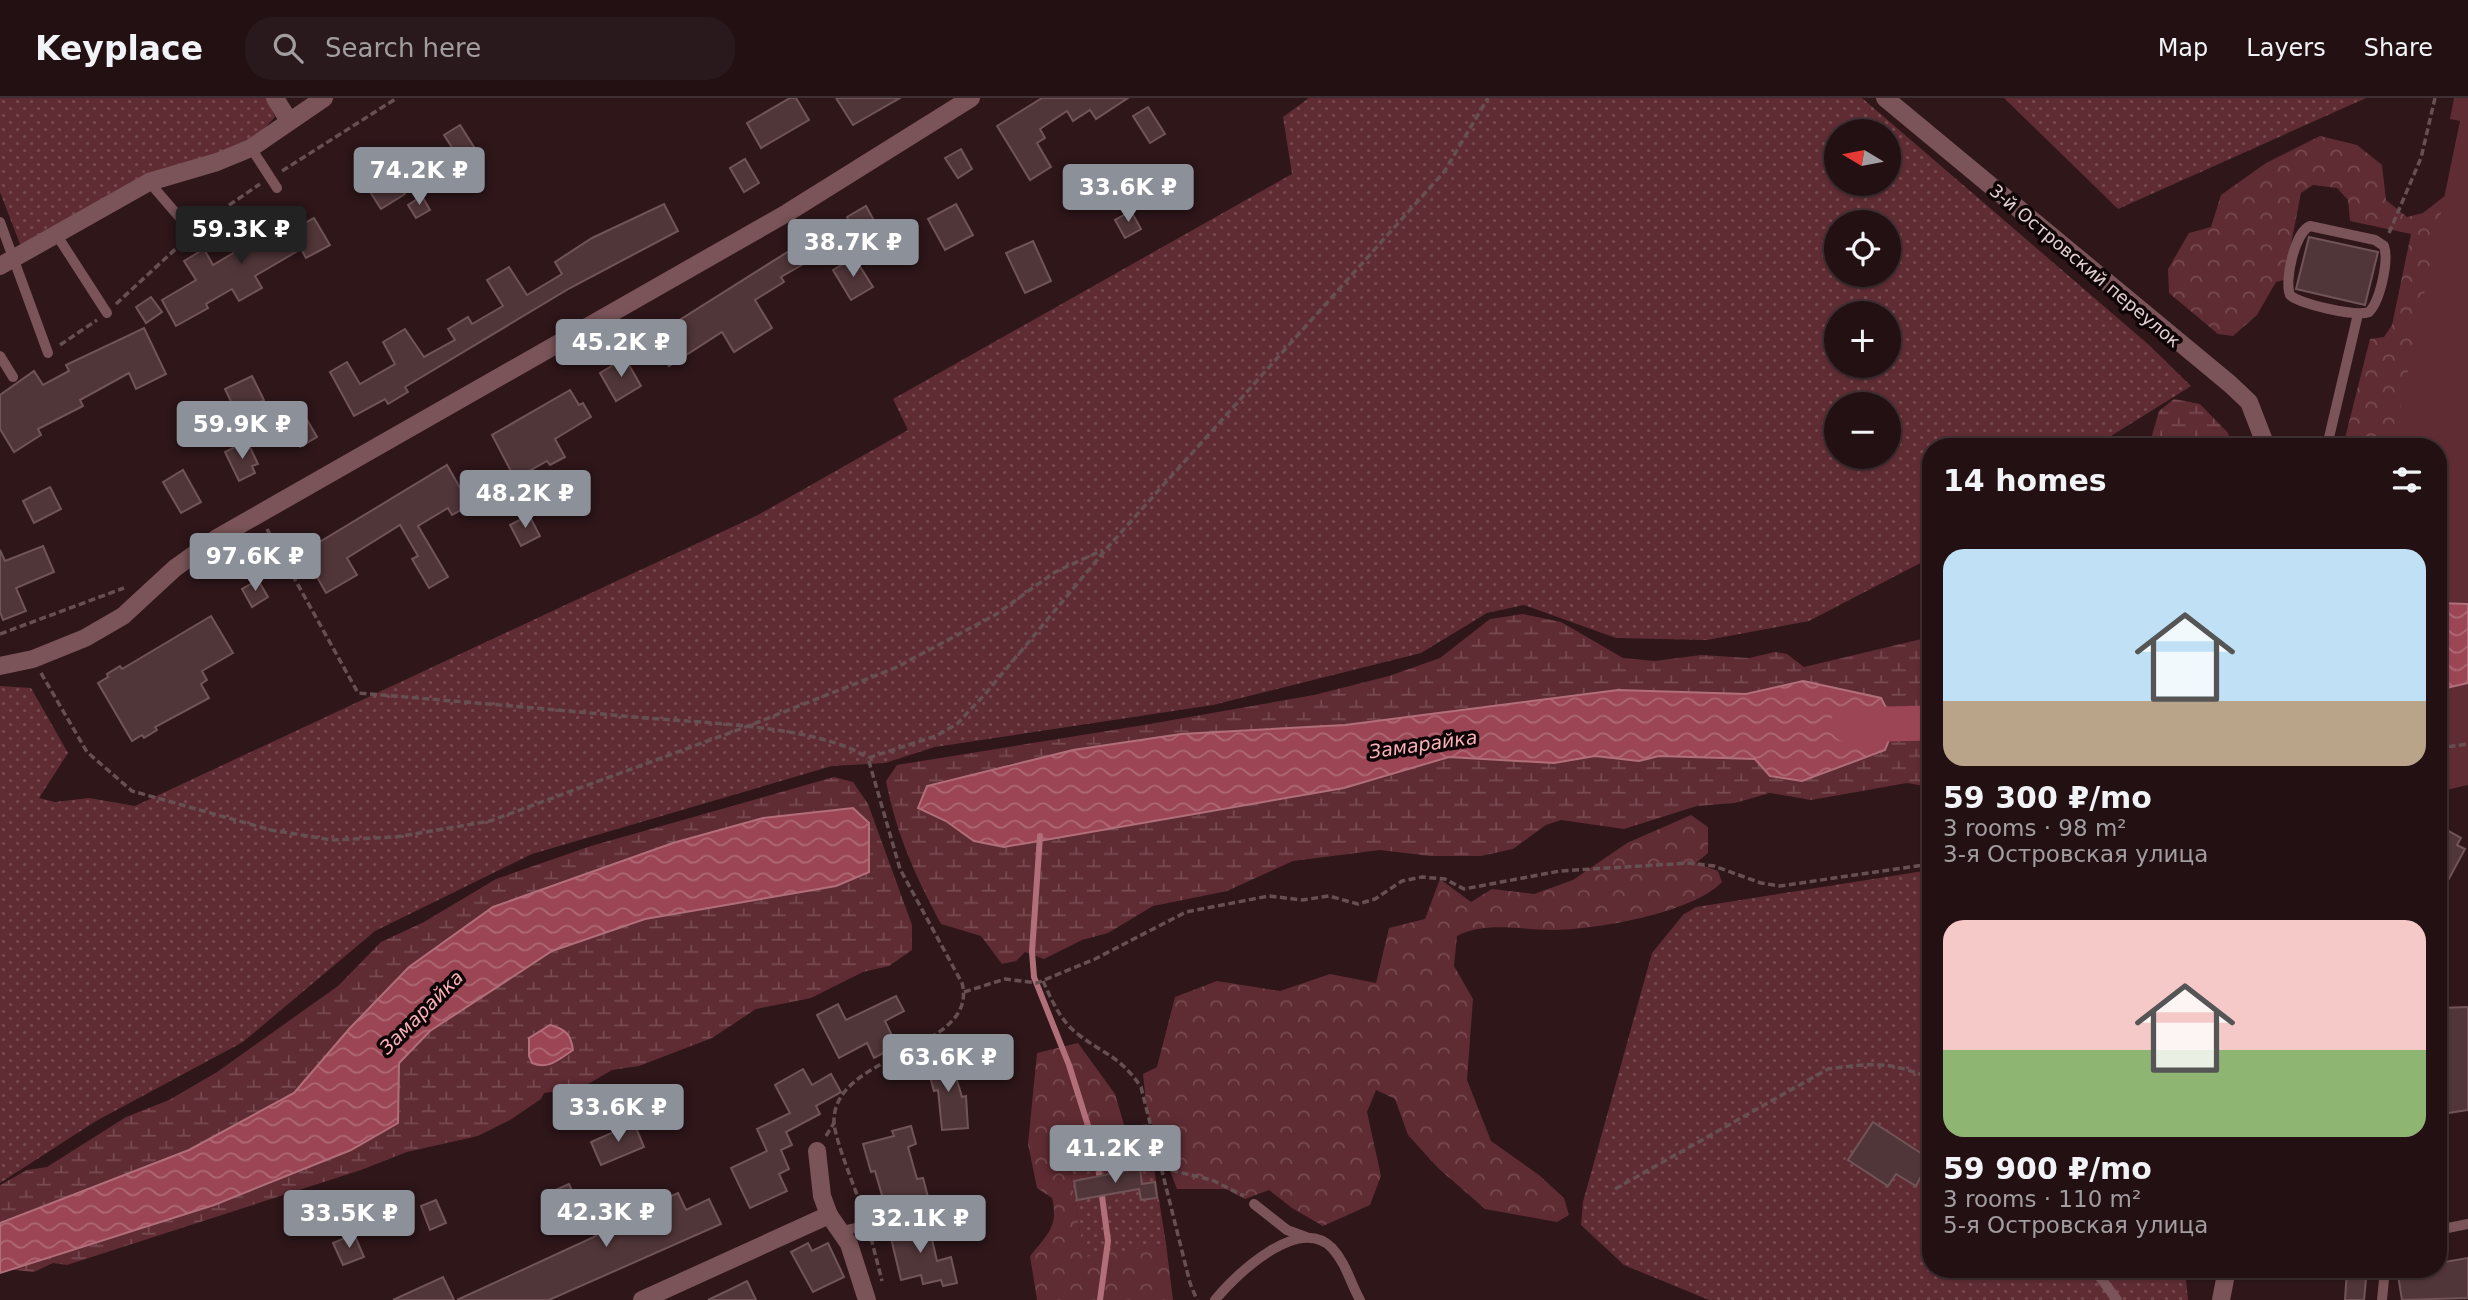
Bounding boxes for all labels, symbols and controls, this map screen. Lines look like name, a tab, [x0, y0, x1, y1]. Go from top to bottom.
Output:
search box	[245, 17, 735, 80]
text: Keyplace	[35, 29, 203, 68]
icon: search	[269, 29, 307, 67]
text: Search here	[325, 33, 481, 63]
text: Map	[2158, 34, 2208, 62]
text: Layers	[2246, 34, 2326, 62]
text: Share	[2364, 34, 2433, 62]
north arrow	[1824, 119, 1900, 196]
map controls	[1824, 119, 1901, 469]
pin: 74.2K ₽	[354, 148, 484, 207]
text: 74.2K ₽	[370, 157, 468, 183]
pin: 33.6K ₽	[1063, 164, 1193, 224]
text: 33.6K ₽	[1079, 174, 1177, 200]
street label: 3-й Островский переулок	[1986, 180, 2185, 352]
pin: 59.3K ₽	[176, 206, 306, 266]
button: locate	[1824, 210, 1901, 287]
text: 59.3K ₽	[192, 216, 290, 242]
pin: 38.7K ₽	[788, 220, 918, 279]
text: 38.7K ₽	[804, 229, 902, 255]
button: +	[1824, 301, 1901, 378]
pin: 45.2K ₽	[556, 320, 686, 379]
text: 45.2K ₽	[572, 329, 670, 355]
button: −	[1824, 392, 1901, 469]
pin: 59.9K ₽	[177, 402, 307, 461]
text: 59.9K ₽	[193, 411, 291, 437]
icon: filters	[2388, 461, 2426, 499]
text: 14 homes	[1943, 463, 2107, 498]
pin: 48.2K ₽	[460, 470, 590, 530]
text: 48.2K ₽	[476, 480, 574, 506]
pin: 97.6K ₽	[190, 533, 320, 593]
text: 97.6K ₽	[206, 543, 304, 569]
icon: home	[2122, 594, 2248, 720]
water label: Замарайка	[1368, 726, 1478, 762]
text: 59 300 ₽/mo	[1943, 780, 2152, 815]
text: 3 rooms · 98 m²	[1943, 815, 2127, 841]
text: 3-я Островская улица	[1943, 841, 2208, 867]
icon: home	[2122, 965, 2248, 1091]
water label: Замарайка	[375, 966, 467, 1058]
pin: 63.6K ₽	[883, 1034, 1013, 1094]
text: 63.6K ₽	[899, 1044, 997, 1070]
pin: 33.6K ₽	[553, 1084, 683, 1144]
text: 33.6K ₽	[569, 1094, 667, 1120]
pin: 41.2K ₽	[1050, 1126, 1180, 1185]
text: 41.2K ₽	[1066, 1135, 1164, 1161]
text: 59 900 ₽/mo	[1943, 1151, 2152, 1186]
text: 3 rooms · 110 m²	[1943, 1186, 2141, 1212]
pin: 33.5K ₽	[284, 1190, 414, 1250]
pin: 42.3K ₽	[541, 1190, 671, 1249]
pin: 32.1K ₽	[855, 1196, 985, 1255]
text: 42.3K ₽	[557, 1199, 655, 1225]
text: 33.5K ₽	[300, 1200, 398, 1226]
text: 32.1K ₽	[871, 1205, 969, 1231]
text: 5-я Островская улица	[1943, 1212, 2208, 1238]

